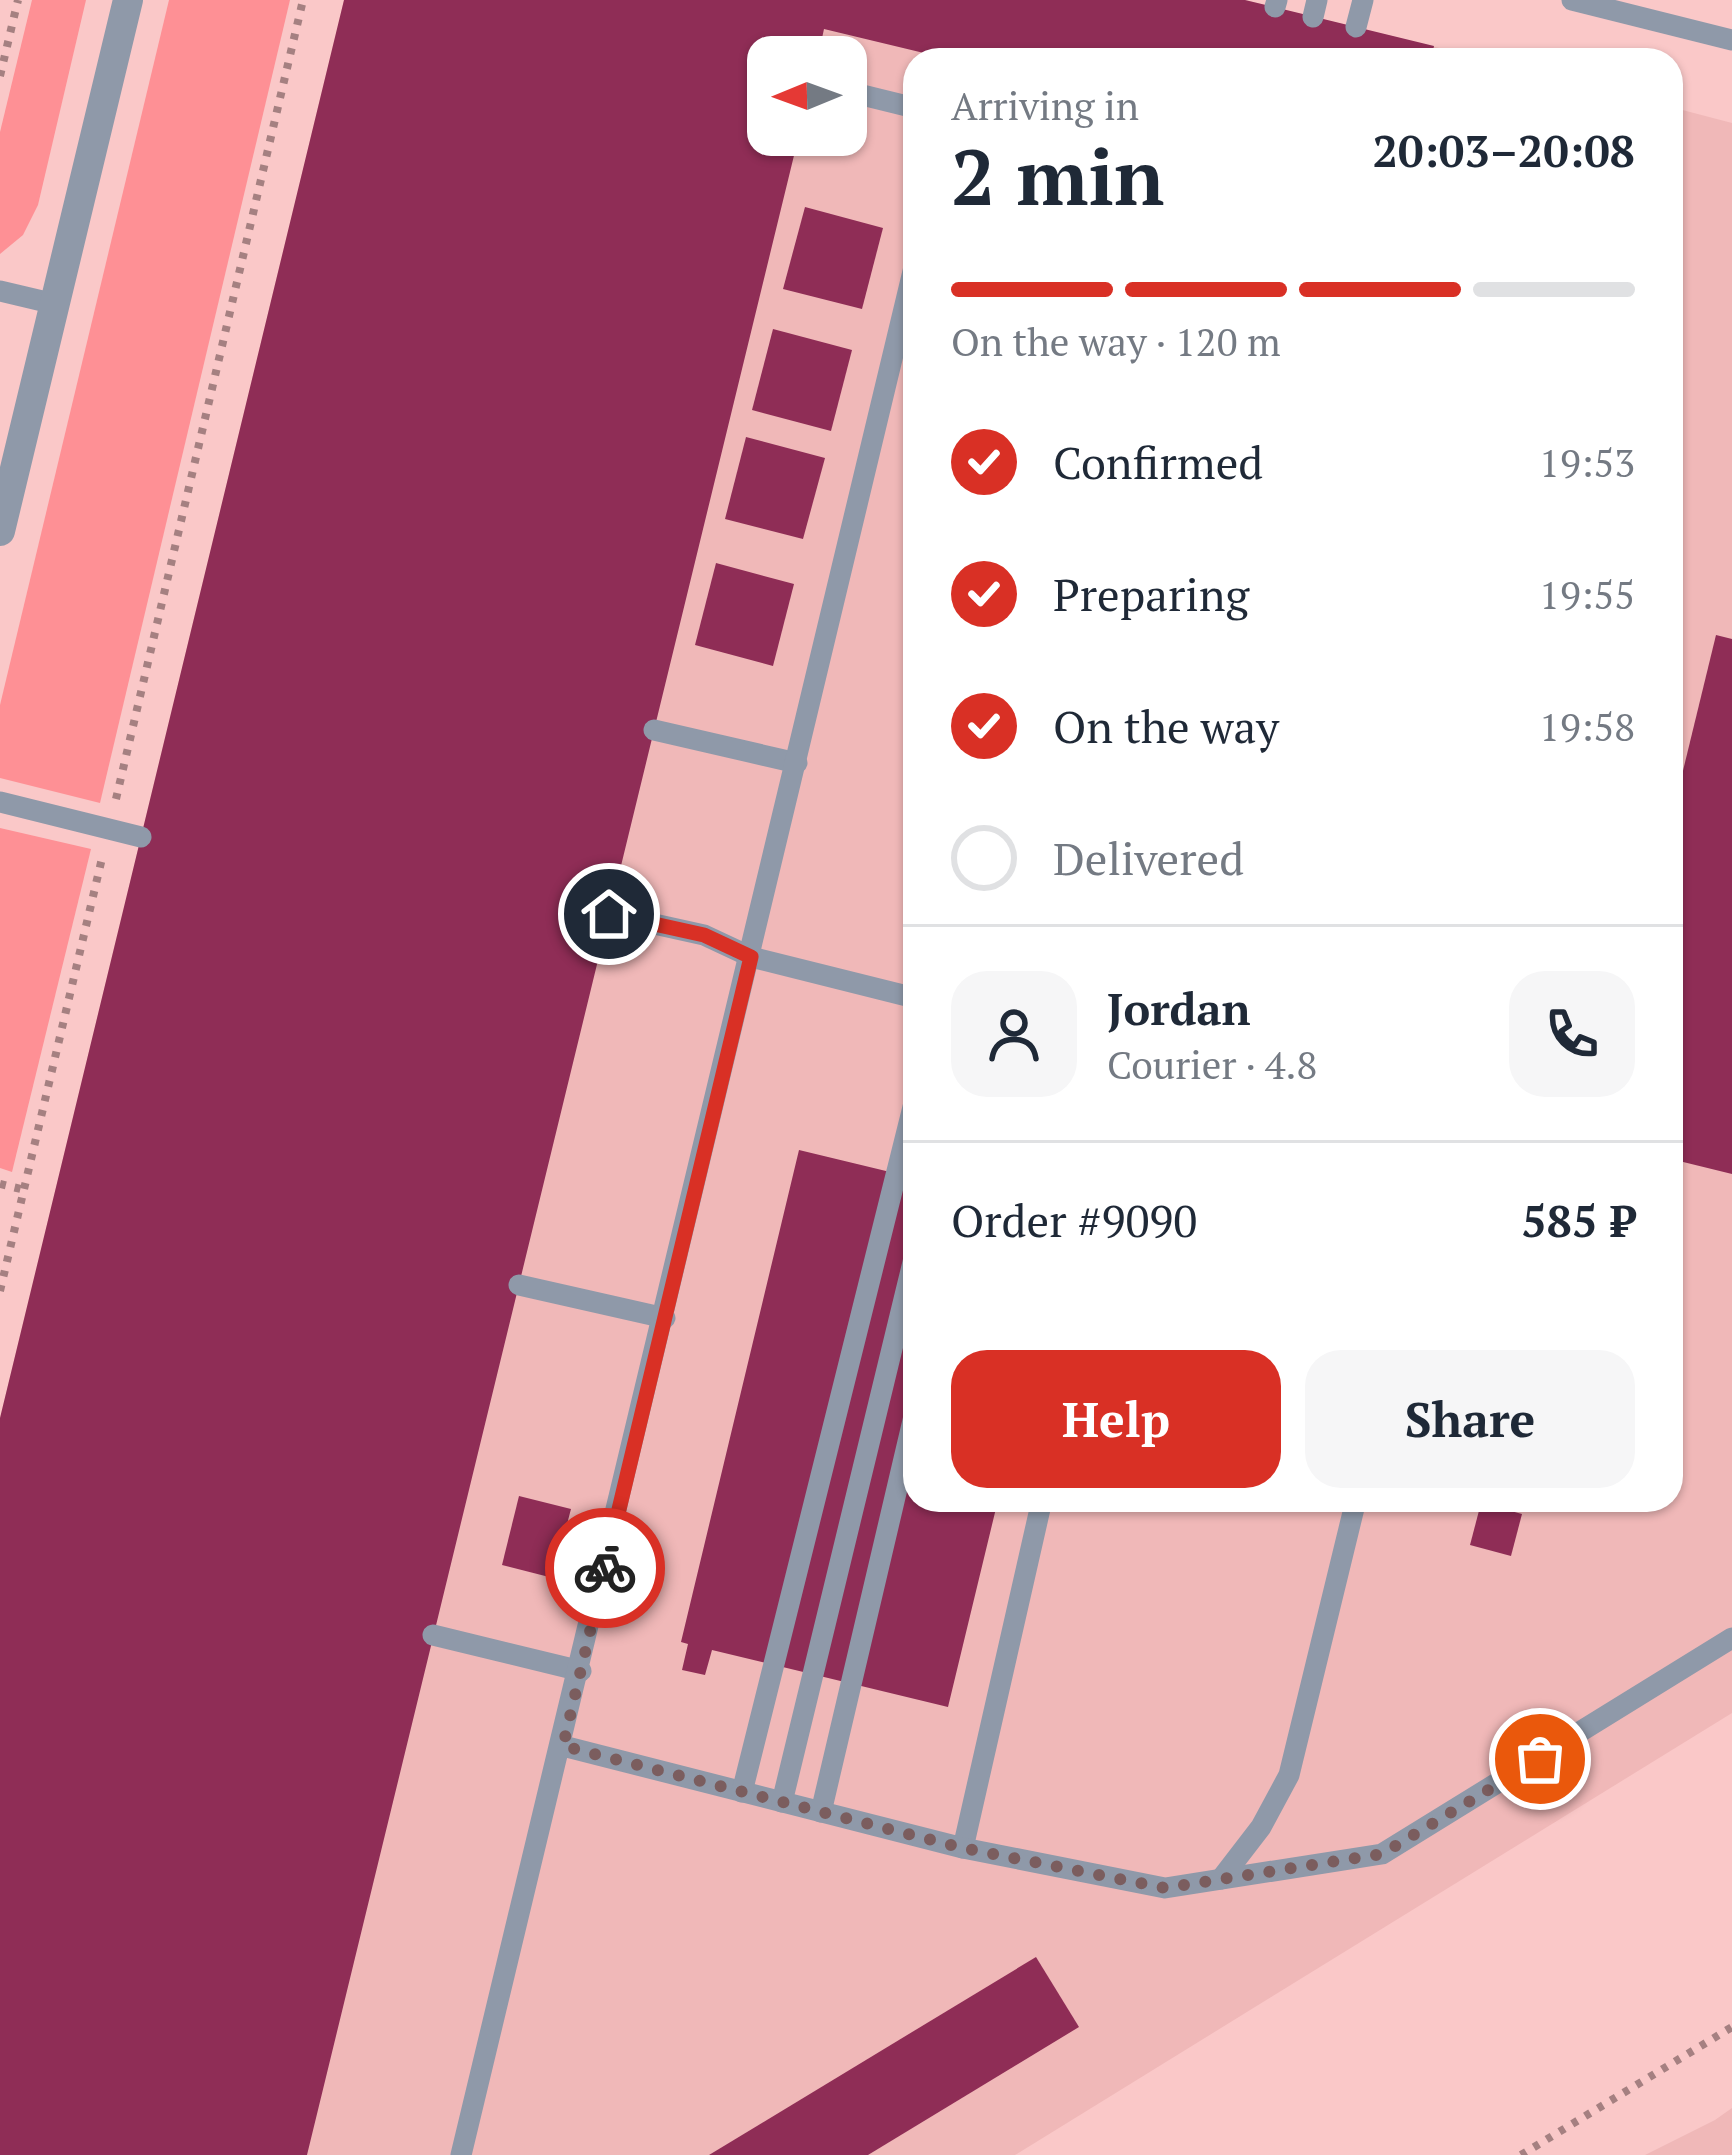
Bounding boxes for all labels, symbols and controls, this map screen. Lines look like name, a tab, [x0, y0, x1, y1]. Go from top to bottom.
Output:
north arrow	[747, 36, 867, 156]
map controls	[747, 36, 867, 156]
text: Arriving in	[951, 79, 1139, 131]
text: 20:03–20:08	[1373, 120, 1635, 180]
text: 2 min	[951, 124, 1164, 227]
text: On the way · 120 m	[951, 315, 1281, 367]
icon: check	[951, 429, 1017, 495]
text: Confirmed	[1053, 432, 1263, 492]
text: 19:53	[1539, 436, 1635, 488]
icon: check	[951, 561, 1017, 627]
text: Preparing	[1053, 564, 1249, 624]
text: 19:55	[1539, 568, 1635, 620]
icon: check	[951, 693, 1017, 759]
text: On the way	[1053, 696, 1279, 756]
text: 19:58	[1539, 700, 1635, 752]
text: Delivered	[1053, 828, 1244, 888]
pin	[558, 863, 660, 965]
icon: home	[576, 881, 642, 947]
button: person	[951, 971, 1077, 1097]
button: phone	[1509, 971, 1635, 1097]
text: Jordan	[1107, 978, 1251, 1038]
text: Courier · 4.8	[1107, 1038, 1317, 1090]
text: Order #9090	[951, 1190, 1197, 1250]
text: 585 ₽	[1521, 1190, 1635, 1250]
button: Help	[951, 1350, 1281, 1488]
button: Share	[1305, 1350, 1635, 1488]
courier	[545, 1508, 665, 1628]
icon: bike	[572, 1535, 638, 1601]
pin	[1489, 1708, 1591, 1810]
icon: bag	[1507, 1726, 1573, 1792]

